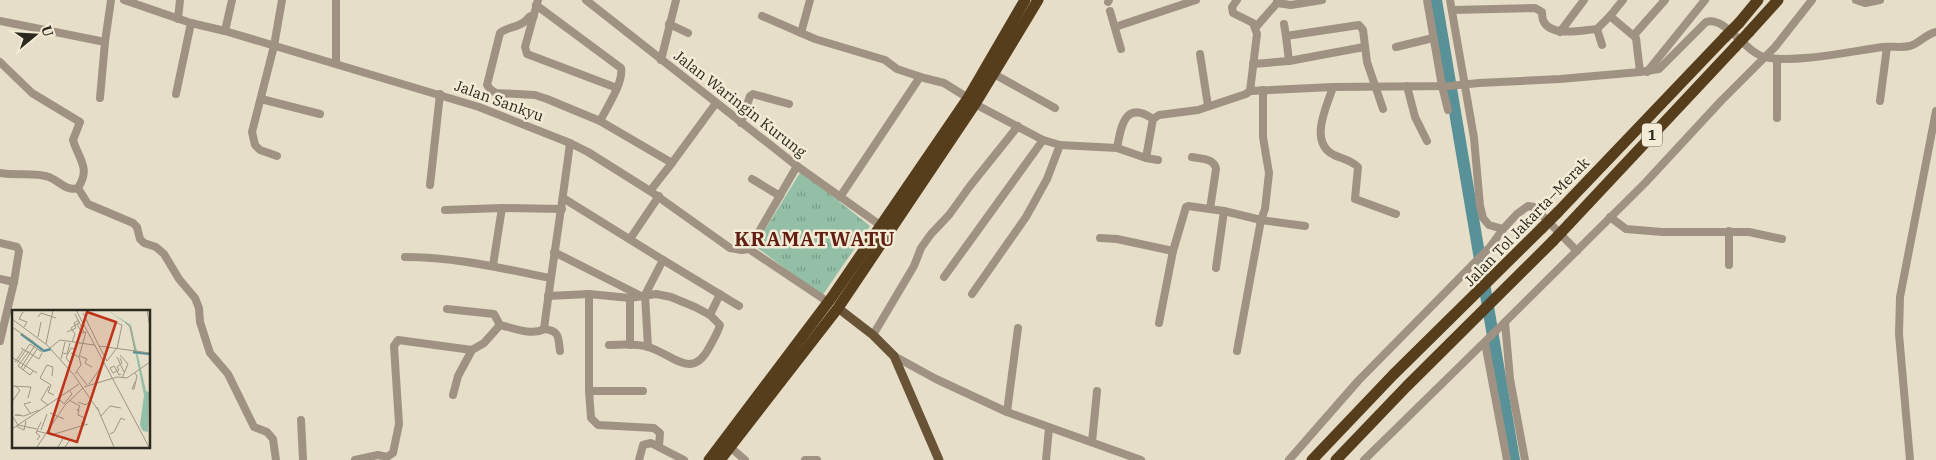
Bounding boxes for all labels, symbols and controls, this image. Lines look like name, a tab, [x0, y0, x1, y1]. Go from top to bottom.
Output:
north arrow	[10, 10, 60, 60]
text: U	[37, 23, 58, 39]
street label: Jalan Waringin Kurung	[670, 46, 810, 161]
street label: Jalan Sankyu	[452, 76, 546, 125]
road number: 1	[1642, 124, 1662, 146]
street label: Jalan Tol Jakarta–Merak	[1460, 153, 1593, 290]
district label: KRAMATWATU	[734, 225, 896, 252]
inset map	[12, 310, 150, 448]

